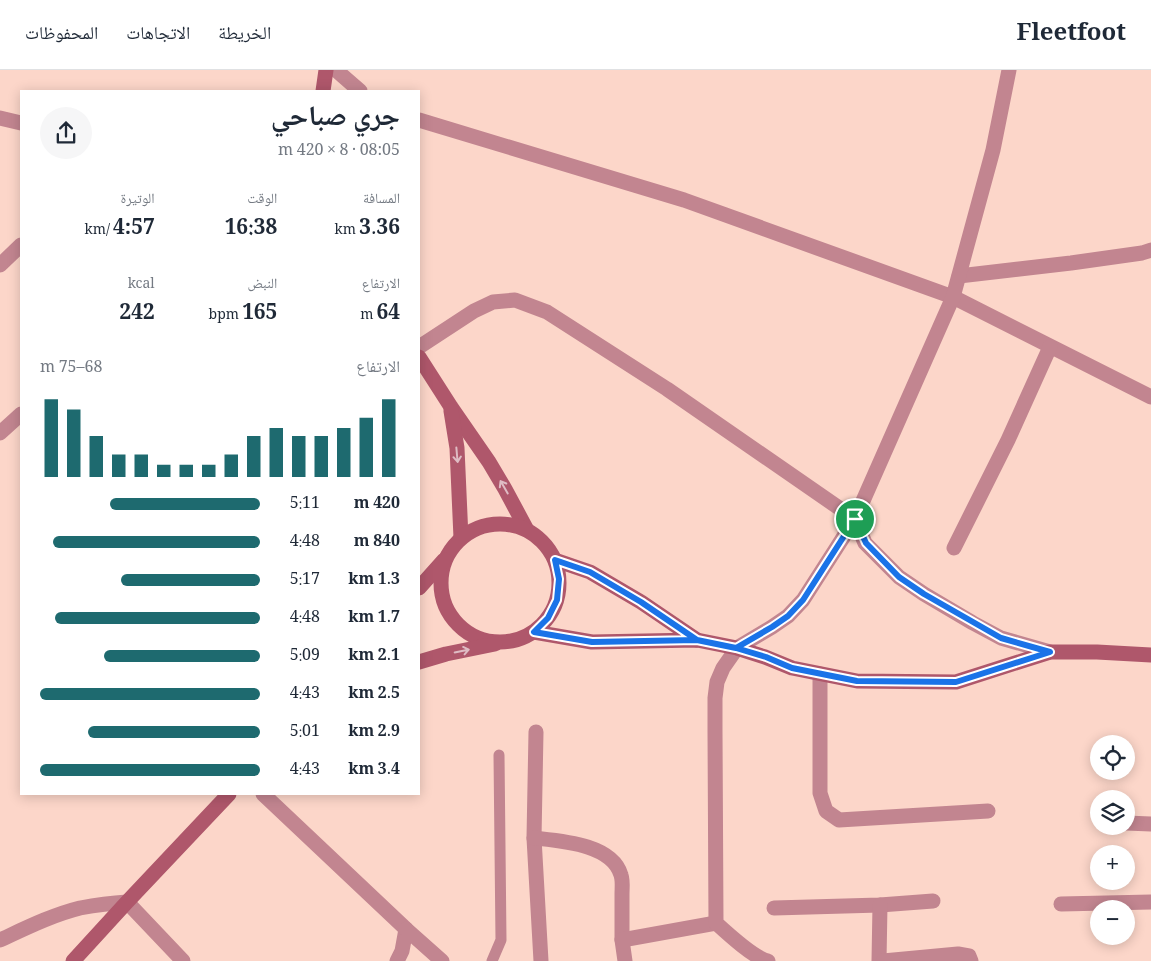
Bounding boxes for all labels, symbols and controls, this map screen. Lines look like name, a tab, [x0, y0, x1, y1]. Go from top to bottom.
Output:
text: Fleetfoot	[1017, 14, 1126, 55]
text: المحفوظات	[25, 20, 98, 50]
text: الاتجاهات	[126, 20, 190, 50]
text: الخريطة	[218, 20, 271, 50]
text: جري صباحي	[271, 95, 400, 143]
button: share	[40, 107, 92, 159]
text: 08:05 · 8 × 420 m	[278, 138, 400, 165]
text: الوتيرة	[121, 188, 155, 212]
text: الوقت	[247, 188, 277, 212]
text: المسافة	[363, 188, 400, 212]
text: 4:57	[113, 212, 155, 247]
text: 16:38	[225, 212, 277, 247]
text: 3.36	[359, 212, 400, 247]
text: /km	[85, 219, 113, 243]
text: km	[335, 219, 359, 243]
text: kcal	[128, 273, 155, 297]
text: النبض	[247, 273, 277, 297]
text: الارتفاع	[362, 273, 400, 297]
text: 242	[119, 297, 155, 332]
text: 165	[242, 297, 277, 332]
text: 64	[377, 297, 400, 332]
text: bpm	[209, 304, 242, 328]
text: m	[360, 304, 377, 328]
text: 68–75 m	[40, 355, 102, 382]
text: الارتفاع	[356, 355, 400, 382]
one-way arrow	[452, 447, 462, 463]
one-way arrow	[499, 480, 508, 495]
text: 5:11	[290, 491, 320, 518]
text: 420 m	[354, 491, 400, 518]
pin	[834, 498, 876, 540]
icon: arrive	[841, 505, 869, 533]
text: 4:48	[290, 529, 320, 556]
text: 840 m	[354, 529, 400, 556]
text: 5:17	[290, 567, 320, 594]
text: 1.3 km	[348, 567, 400, 594]
text: 4:48	[290, 605, 320, 632]
text: 1.7 km	[348, 605, 400, 632]
text: 5:09	[290, 643, 320, 670]
text: 2.1 km	[348, 643, 400, 670]
one-way arrow	[453, 646, 469, 655]
text: 4:43	[290, 681, 320, 708]
text: 2.5 km	[348, 681, 400, 708]
text: 5:01	[290, 719, 320, 746]
text: 2.9 km	[348, 719, 400, 746]
map controls	[1090, 735, 1135, 945]
button: locate	[1090, 735, 1135, 780]
text: 4:43	[290, 757, 320, 784]
text: 3.4 km	[348, 757, 400, 784]
button: layers	[1090, 790, 1135, 835]
button: +	[1090, 845, 1135, 890]
button: −	[1090, 900, 1135, 945]

